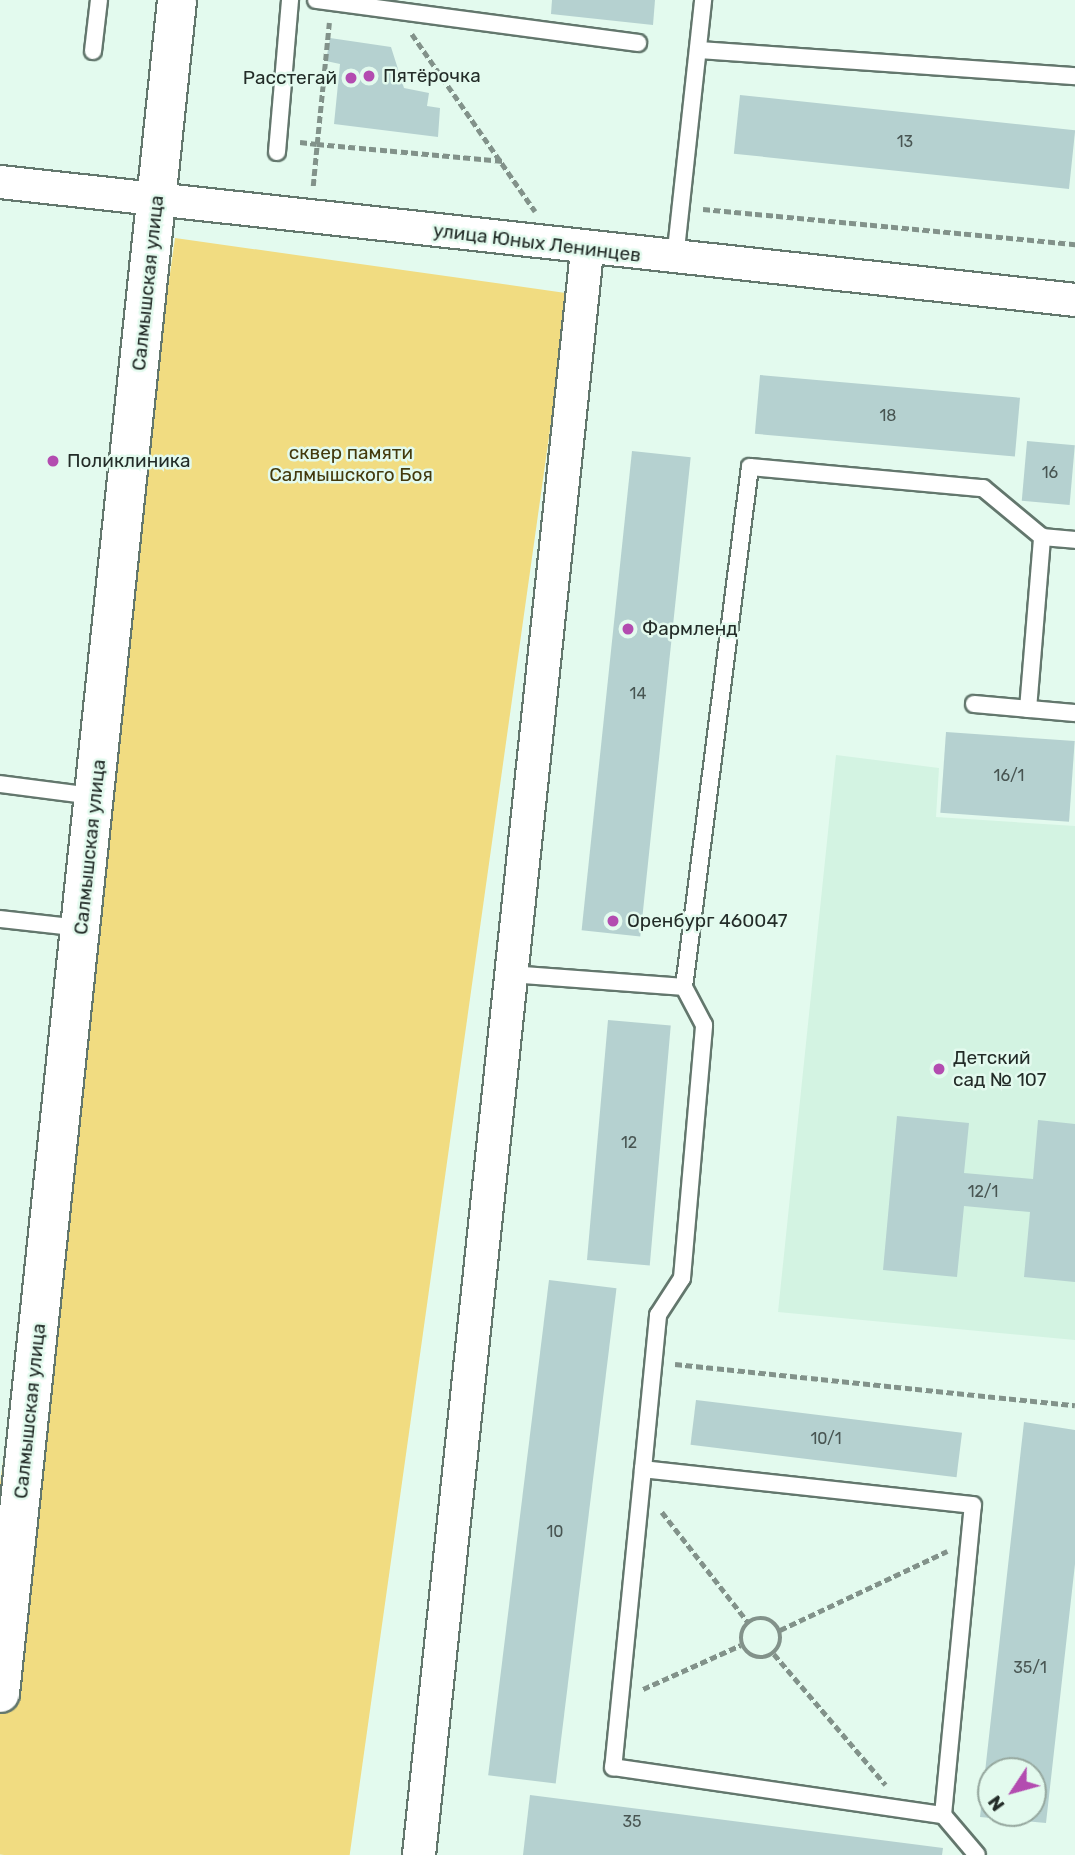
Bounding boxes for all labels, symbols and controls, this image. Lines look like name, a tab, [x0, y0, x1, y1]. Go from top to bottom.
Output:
place label: Пятёрочка	[383, 65, 481, 87]
place label: Расстегай	[243, 67, 337, 89]
marker: Пятёрочка	[361, 68, 377, 84]
marker: Расстегай	[343, 70, 359, 86]
house number: 13	[897, 132, 913, 152]
street label: Салмышская улица	[127, 194, 169, 372]
street label: улица Юных Ленинцев	[432, 219, 642, 267]
house number: 18	[879, 406, 897, 426]
park label: сквер памяти Салмышского Боя	[269, 442, 433, 486]
place label: Поликлиника	[67, 450, 190, 472]
marker: Поликлиника	[45, 453, 61, 469]
house number: 16	[1042, 463, 1058, 483]
place label: Фармленд	[642, 618, 738, 640]
marker: Фармленд	[620, 621, 636, 637]
house number: 14	[630, 684, 646, 704]
street label: Салмышская улица	[69, 758, 111, 936]
house number: 16/1	[994, 766, 1024, 786]
place label: Оренбург 460047	[627, 910, 788, 932]
marker: Оренбург 460047	[605, 913, 621, 929]
place label: Детский сад № 107	[953, 1047, 1047, 1091]
marker: Детский сад № 107	[931, 1061, 947, 1077]
house number: 12	[621, 1133, 637, 1153]
house number: 12/1	[968, 1182, 998, 1202]
street label: Салмышская улица	[9, 1322, 51, 1500]
house number: 10/1	[810, 1429, 842, 1449]
house number: 10	[546, 1522, 564, 1542]
house number: 35/1	[1013, 1658, 1047, 1678]
north arrow	[977, 1757, 1047, 1827]
text: N	[983, 1791, 1010, 1816]
house number: 35	[622, 1812, 642, 1832]

